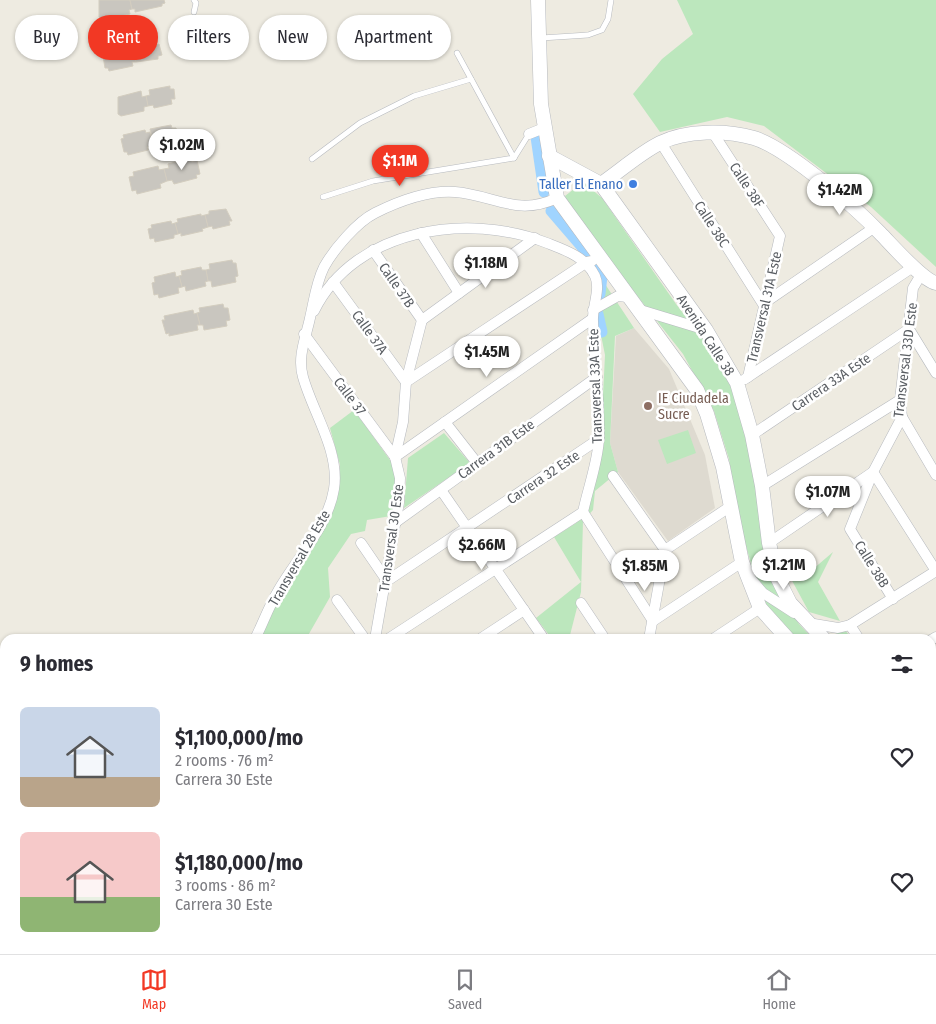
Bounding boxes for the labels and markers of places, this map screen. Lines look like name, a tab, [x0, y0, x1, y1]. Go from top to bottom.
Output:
pin: $1.02M	[141, 128, 223, 171]
pin: $1.1M	[365, 144, 435, 187]
pin: $1.42M	[799, 174, 881, 216]
place label: Taller El Enano	[539, 176, 623, 193]
marker: Taller El Enano	[627, 178, 639, 190]
pin: $1.18M	[445, 246, 527, 289]
pin: $1.45M	[446, 336, 528, 378]
place label: IE Ciudadela Sucre	[658, 390, 729, 423]
marker: IE Ciudadela Sucre	[642, 400, 654, 412]
pin: $1.07M	[787, 476, 869, 518]
pin: $2.66M	[441, 528, 523, 571]
pin: $1.21M	[743, 548, 825, 591]
pin: $1.85M	[604, 550, 686, 592]

